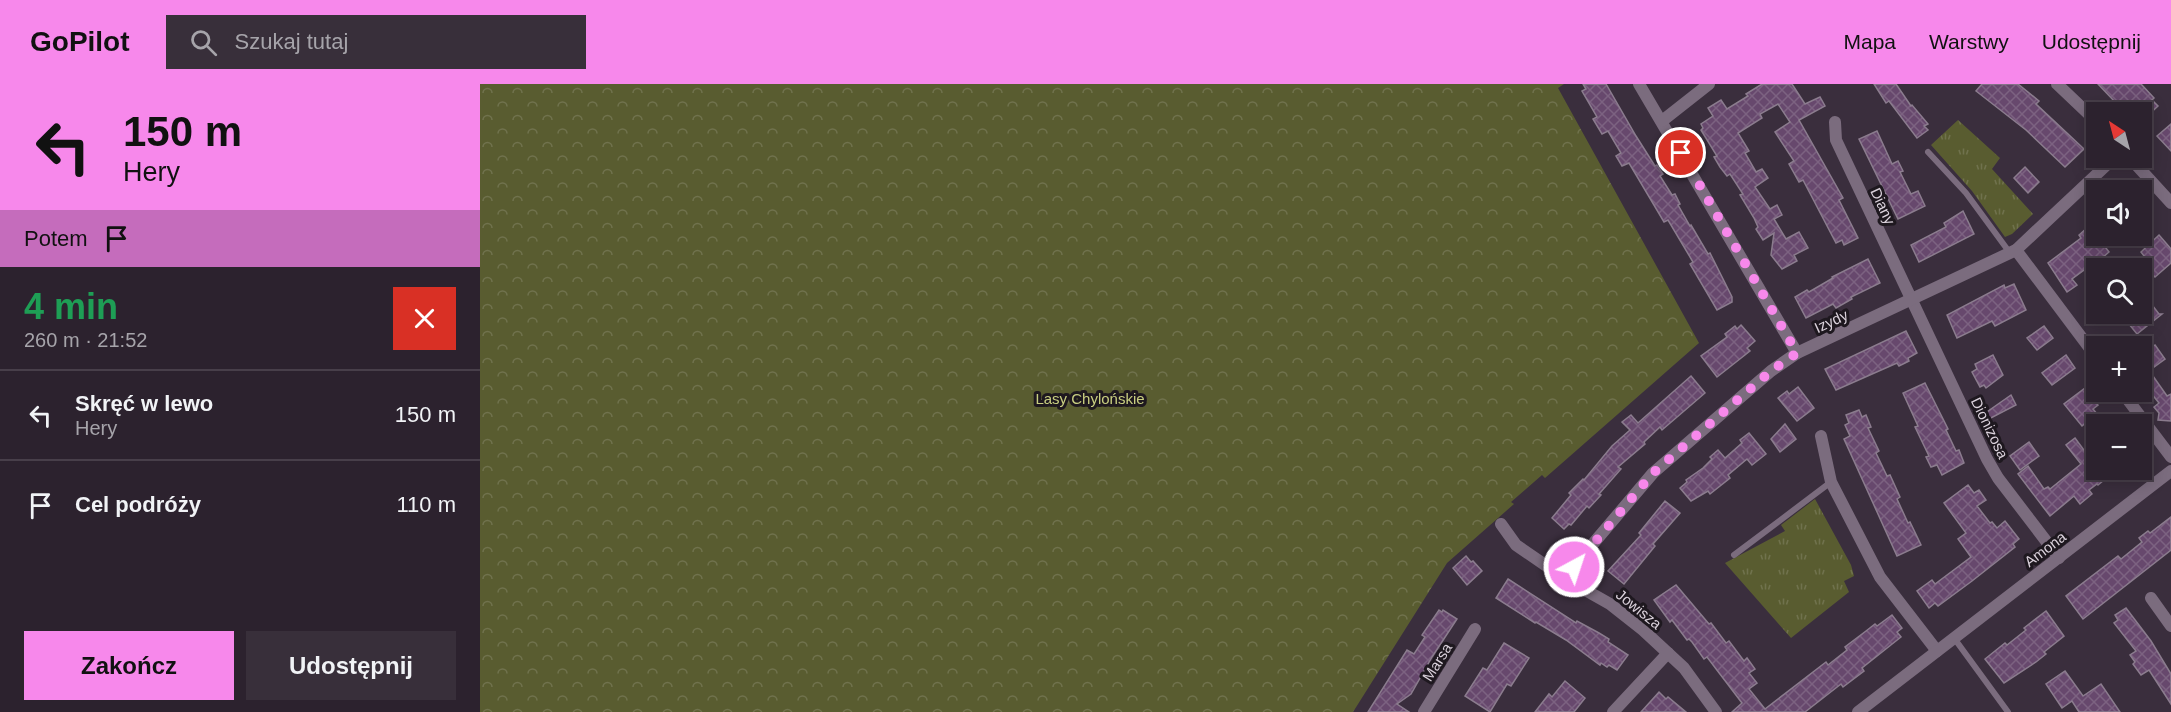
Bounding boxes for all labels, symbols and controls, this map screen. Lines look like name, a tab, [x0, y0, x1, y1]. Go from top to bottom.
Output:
search box	[166, 15, 586, 69]
text: GoPilot	[30, 26, 130, 57]
icon: search	[187, 26, 220, 59]
text: Szukaj tutaj	[235, 29, 348, 54]
text: Mapa	[1844, 30, 1896, 53]
text: Warstwy	[1929, 30, 2009, 53]
text: Udostępnij	[2042, 30, 2141, 53]
north arrow	[2086, 102, 2152, 168]
map controls	[2086, 102, 2152, 480]
icon: left	[24, 108, 102, 186]
text: 150 m	[123, 108, 242, 155]
pin	[1655, 127, 1706, 178]
icon: arrive	[1664, 136, 1697, 169]
text: Hery	[123, 157, 180, 187]
button: sound	[2086, 180, 2152, 246]
street label: Diany	[1867, 185, 1899, 227]
icon: arrive	[100, 222, 133, 255]
text: Potem	[24, 226, 88, 251]
button: search	[2086, 258, 2152, 324]
text: 4 min	[24, 286, 118, 327]
button: close	[393, 287, 456, 350]
street label: Izydy	[1812, 306, 1851, 336]
text: 260 m · 21:52	[24, 329, 147, 351]
button: +	[2086, 336, 2152, 402]
park label: Lasy Chylońskie	[1035, 390, 1145, 407]
text: Skręć w lewo	[75, 391, 213, 416]
street label: Dionizosa	[1968, 395, 2012, 462]
icon: left	[24, 399, 57, 432]
text: 150 m	[395, 402, 456, 427]
button: −	[2086, 414, 2152, 480]
text: Hery	[75, 417, 117, 439]
icon: arrive	[24, 489, 57, 522]
text: Cel podróży	[75, 492, 201, 517]
text: 110 m	[396, 492, 456, 517]
street label: Amona	[2021, 528, 2070, 570]
position arrow	[1542, 535, 1606, 599]
street label: Jowisza	[1613, 586, 1666, 633]
button: Zakończ	[24, 631, 234, 700]
button: Udostępnij	[246, 631, 456, 700]
street label: Marsa	[1419, 639, 1456, 684]

